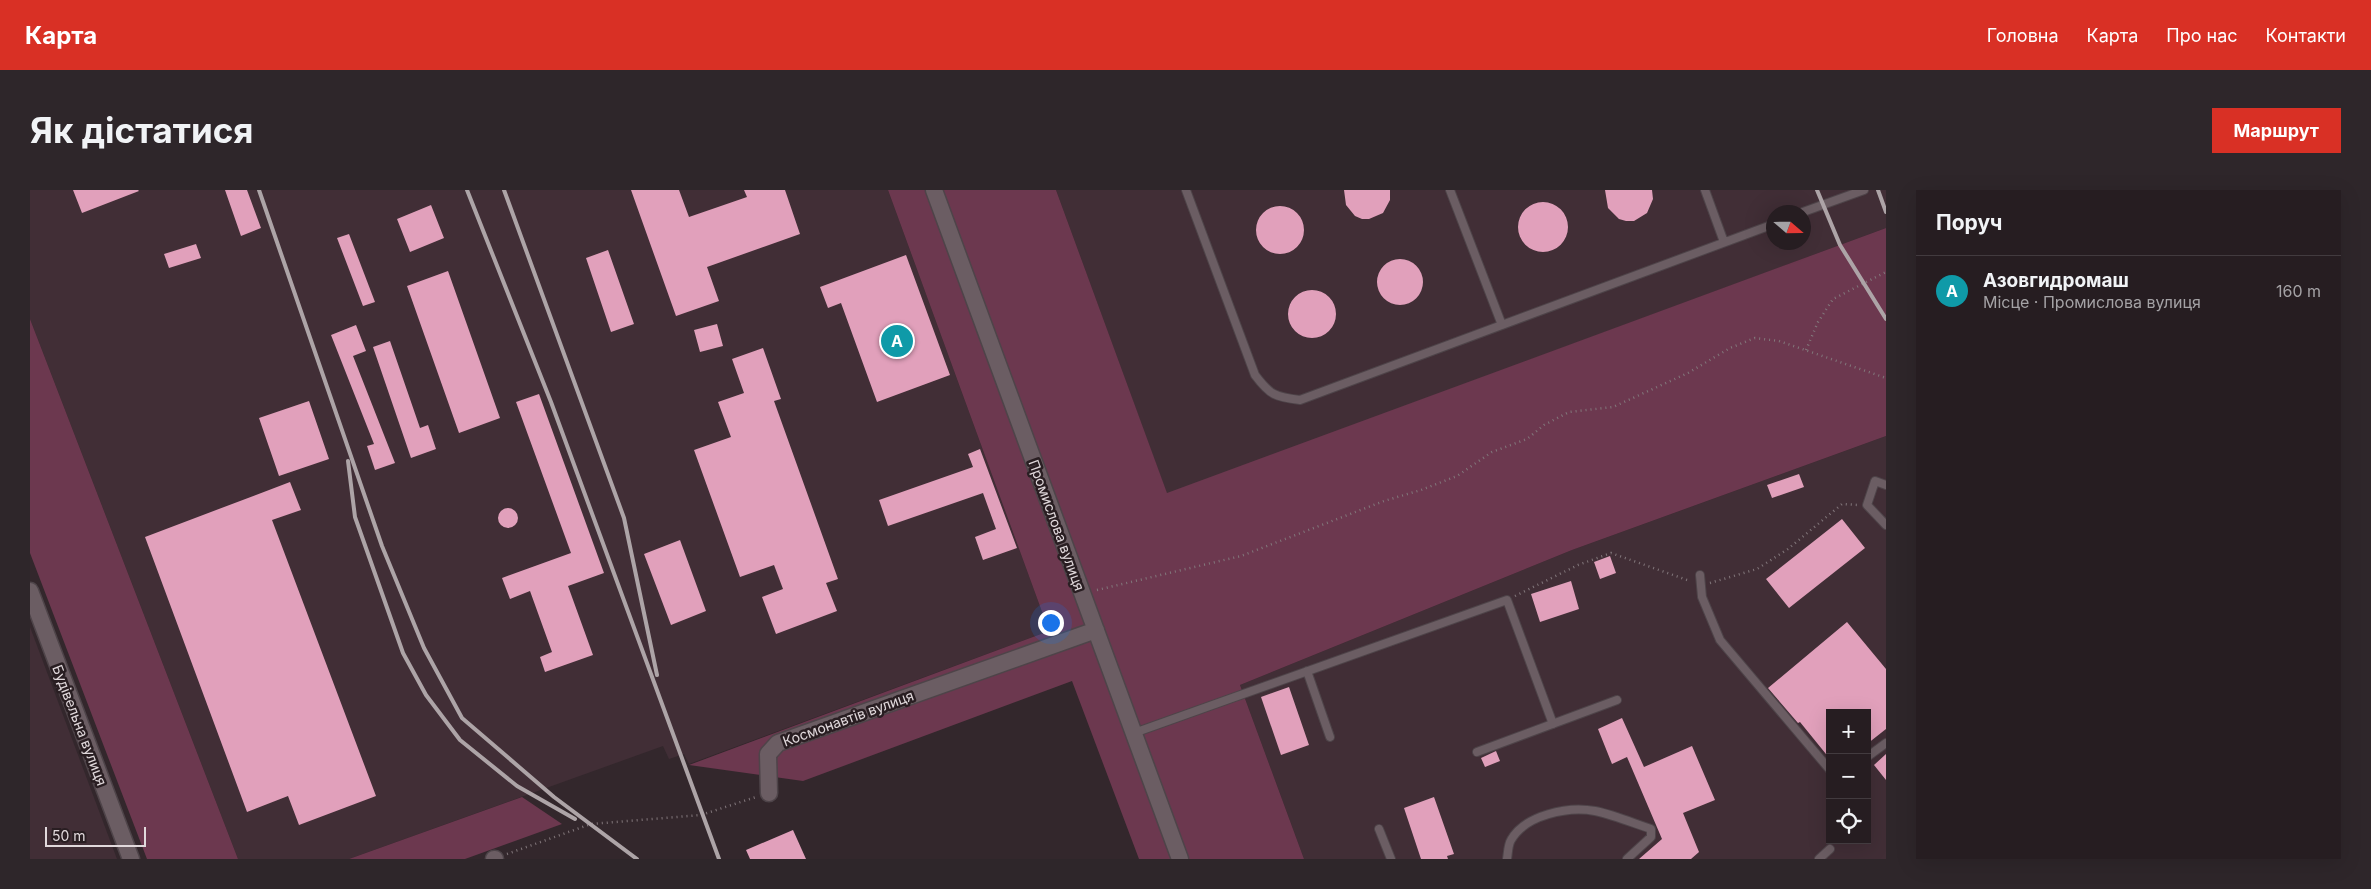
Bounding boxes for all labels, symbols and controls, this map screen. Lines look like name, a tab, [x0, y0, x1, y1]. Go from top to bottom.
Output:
text: Карта	[25, 21, 97, 50]
text: Головна	[1987, 25, 2059, 46]
text: Карта	[2087, 25, 2138, 46]
text: Про нас	[2166, 25, 2238, 46]
text: Контакти	[2266, 25, 2346, 46]
button: Маршрут	[2212, 108, 2341, 153]
text: Як дістатися	[30, 109, 254, 151]
north arrow	[1766, 205, 1811, 250]
text: Поруч	[1936, 210, 2003, 235]
text: Азовгидромаш	[1983, 269, 2129, 292]
text: A	[1946, 281, 1958, 301]
text: 160 m	[2276, 281, 2321, 301]
text: Місце · Промислова вулиця	[1983, 292, 2201, 312]
pin: A	[881, 322, 913, 360]
street label: Промислова вулиця	[1025, 457, 1089, 593]
your location	[1038, 610, 1064, 636]
street label: Будівельна вулиця	[49, 662, 111, 788]
street label: Космонавтів вулиця	[780, 686, 916, 750]
map controls	[1826, 709, 1871, 844]
button: +	[1826, 709, 1871, 754]
button: −	[1826, 754, 1871, 799]
button: locate	[1826, 799, 1871, 844]
scale bar	[45, 824, 146, 847]
text: 50 m	[52, 827, 86, 844]

